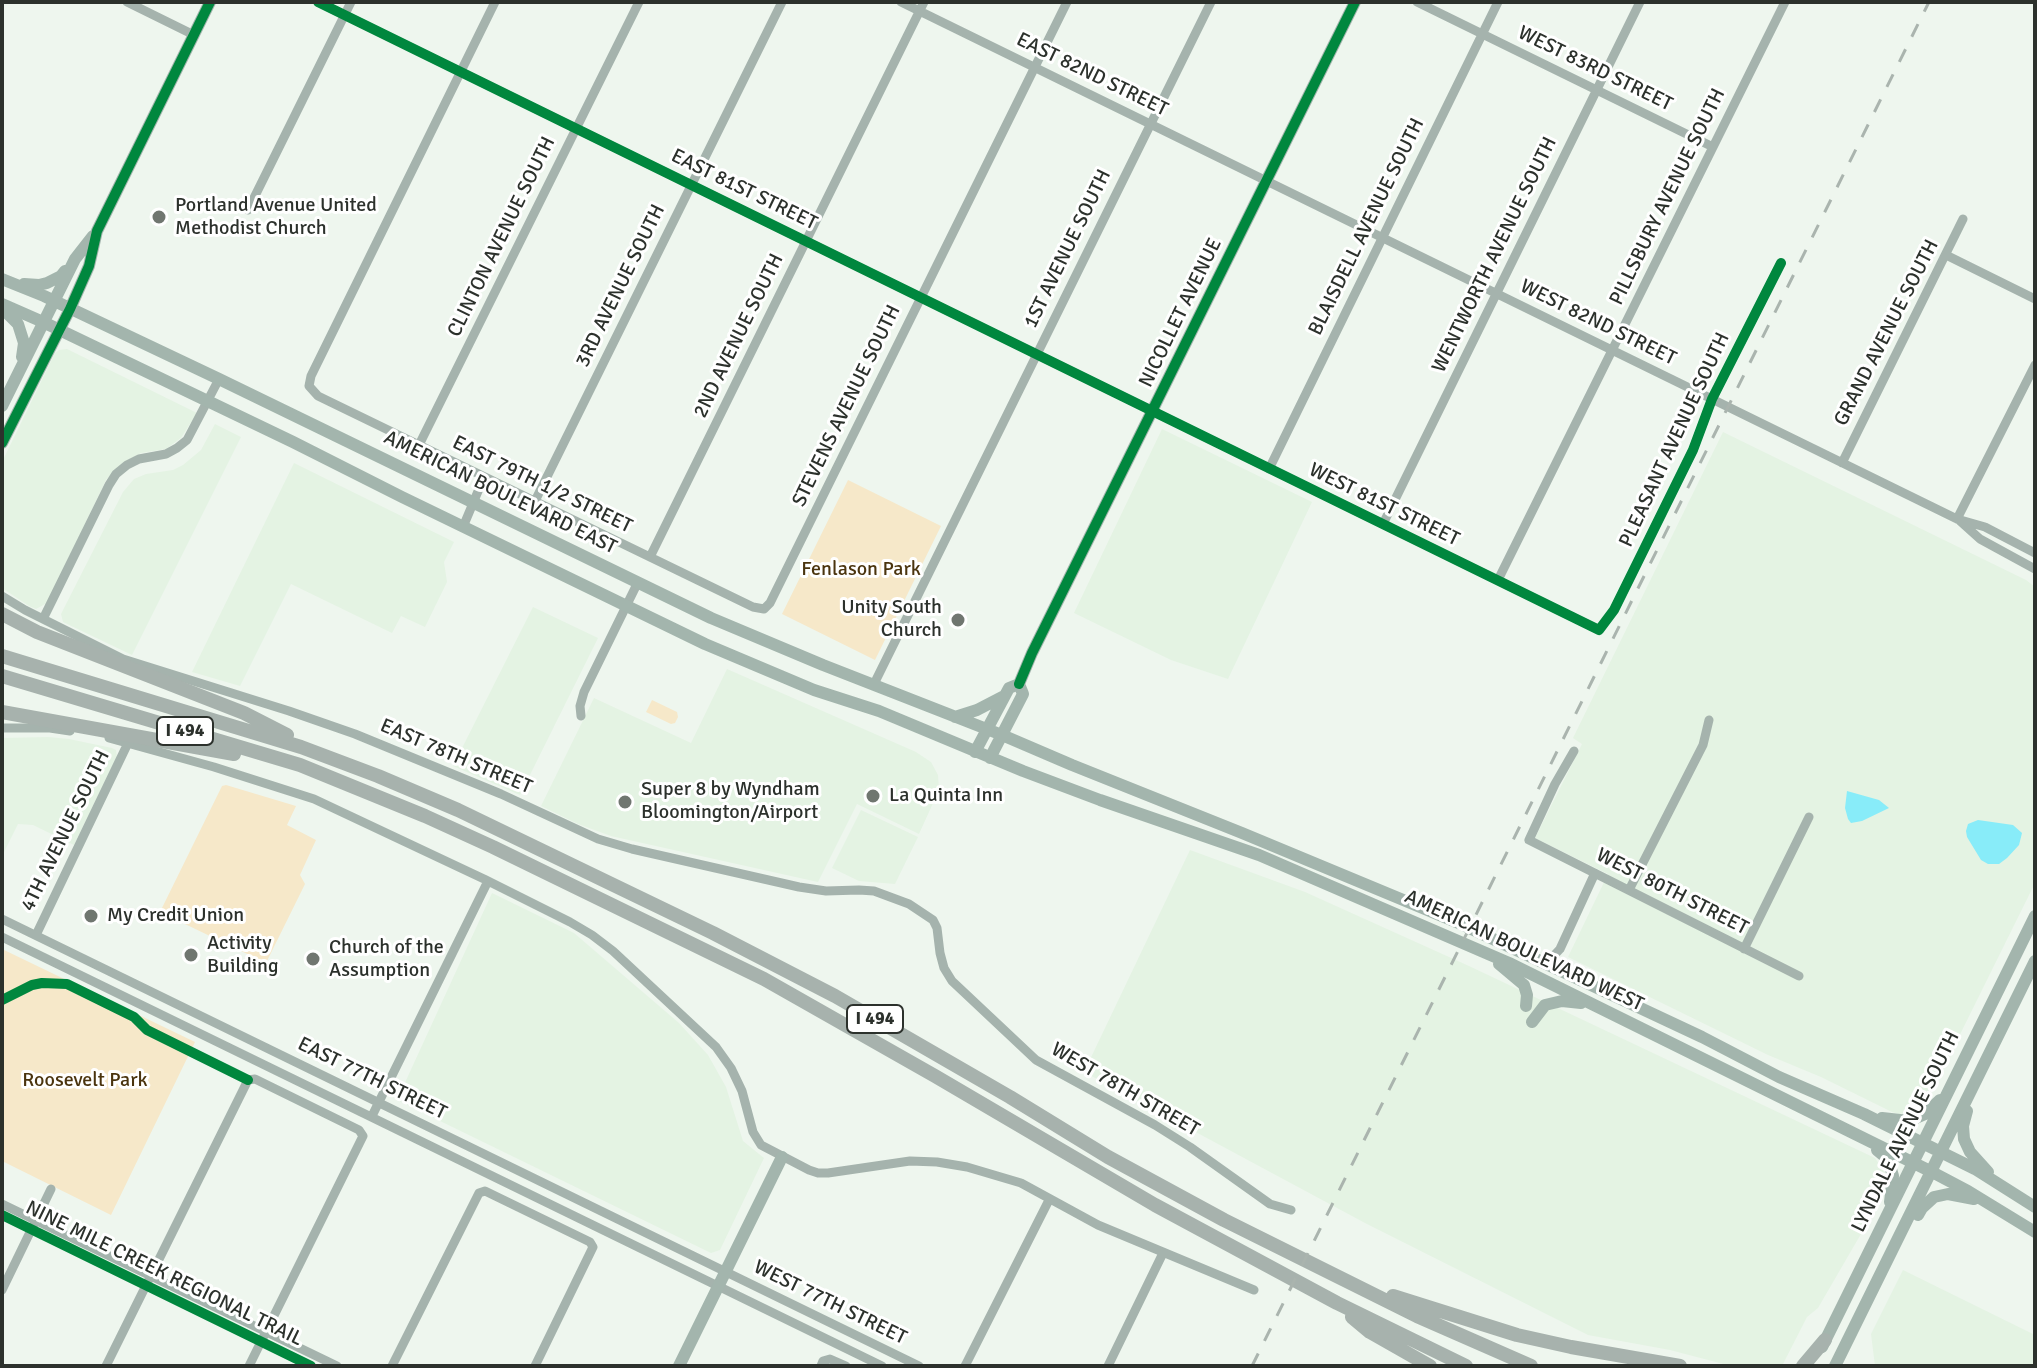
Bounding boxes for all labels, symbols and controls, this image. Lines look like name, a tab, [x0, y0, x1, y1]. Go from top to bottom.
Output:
street label: WEST 83RD STREET	[1514, 21, 1676, 117]
street label: EAST 82ND STREET	[1012, 28, 1172, 122]
street label: PILLSBURY AVENUE SOUTH	[1605, 85, 1731, 309]
street label: BLAISDELL AVENUE SOUTH	[1304, 115, 1430, 339]
street label: CLINTON AVENUE SOUTH	[443, 133, 561, 341]
street label: WENTWORTH AVENUE SOUTH	[1427, 133, 1563, 377]
street label: EAST 81ST STREET	[667, 144, 821, 236]
street label: 1ST AVENUE SOUTH	[1019, 166, 1117, 332]
place label: Portland Avenue United Methodist Church	[175, 194, 377, 241]
street label: 3RD AVENUE SOUTH	[571, 201, 671, 371]
marker: Portland Avenue United Methodist Church	[150, 208, 168, 226]
street label: NICOLLET AVENUE	[1135, 235, 1227, 391]
street label: GRAND AVENUE SOUTH	[1830, 236, 1944, 430]
street label: 2ND AVENUE SOUTH	[689, 250, 789, 422]
street label: WEST 82ND STREET	[1516, 275, 1680, 371]
street label: STEVENS AVENUE SOUTH	[788, 301, 906, 511]
street label: PLEASANT AVENUE SOUTH	[1615, 329, 1735, 551]
street label: AMERICAN BOULEVARD EAST	[380, 426, 620, 560]
street label: EAST 79TH 1/2 STREET	[448, 431, 636, 539]
street label: WEST 81ST STREET	[1305, 458, 1463, 552]
park label: Fenlason Park	[801, 558, 921, 582]
place label: Unity South Church	[841, 596, 942, 643]
marker: Unity South Church	[949, 611, 967, 629]
street label: EAST 78TH STREET	[376, 714, 536, 800]
road number: I 494	[157, 717, 213, 745]
street label: 4TH AVENUE SOUTH	[17, 747, 115, 915]
place label: Super 8 by Wyndham Bloomington/Airport	[641, 778, 820, 825]
place label: La Quinta Inn	[889, 784, 1003, 808]
marker: La Quinta Inn	[864, 787, 882, 805]
marker: Super 8 by Wyndham Bloomington/Airport	[616, 793, 634, 811]
street label: WEST 80TH STREET	[1592, 843, 1752, 941]
street label: AMERICAN BOULEVARD WEST	[1401, 885, 1647, 1017]
place label: My Credit Union	[107, 904, 244, 928]
marker: My Credit Union	[82, 907, 100, 925]
place label: Activity Building	[207, 932, 279, 979]
place label: Church of the Assumption	[329, 936, 444, 983]
marker: Activity Building	[182, 946, 200, 964]
marker: Church of the Assumption	[304, 950, 322, 968]
road number: I 494	[847, 1005, 903, 1033]
street label: LYNDALE AVENUE SOUTH	[1847, 1028, 1965, 1236]
street label: EAST 77TH STREET	[294, 1033, 450, 1125]
street label: WEST 78TH STREET	[1047, 1038, 1203, 1142]
park label: Roosevelt Park	[22, 1069, 148, 1093]
street label: NINE MILE CREEK REGIONAL TRAIL	[21, 1196, 307, 1352]
street label: WEST 77TH STREET	[750, 1256, 910, 1350]

